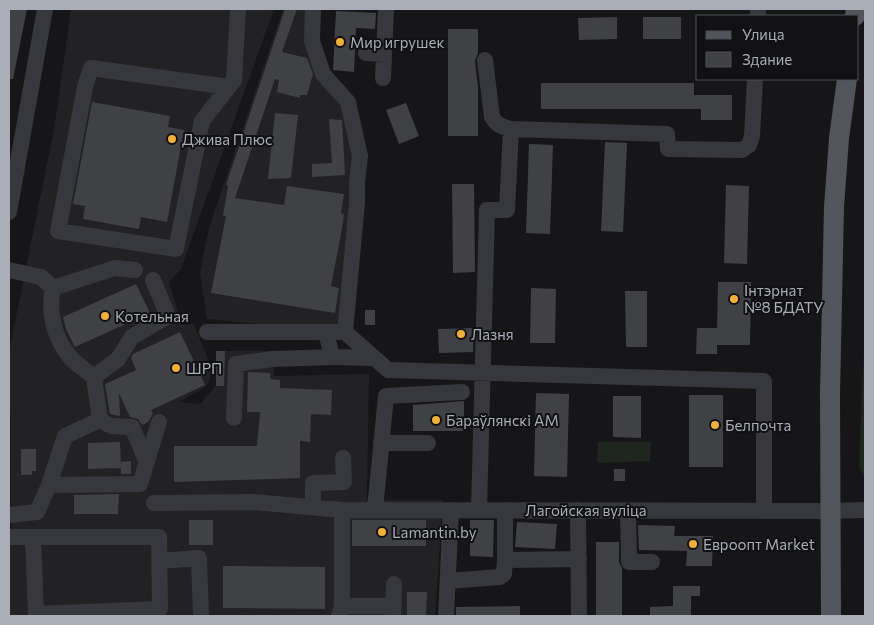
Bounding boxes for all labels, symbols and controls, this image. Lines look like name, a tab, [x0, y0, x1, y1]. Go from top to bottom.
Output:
legend	[696, 15, 859, 80]
text: Улица	[742, 25, 784, 43]
place label: Мир игрушек	[350, 33, 445, 51]
marker: Мир игрушек	[334, 36, 346, 48]
text: Здание	[742, 50, 792, 68]
place label: Джива Плюс	[182, 130, 272, 148]
marker: Джива Плюс	[166, 133, 178, 145]
place label: Інтэрнат №8 БДАТУ	[744, 281, 824, 316]
marker: Інтэрнат №8 БДАТУ	[728, 293, 740, 305]
place label: Котельная	[115, 307, 189, 325]
marker: Котельная	[99, 310, 111, 322]
place label: Лазня	[471, 325, 514, 343]
marker: Лазня	[455, 328, 467, 340]
place label: ШРП	[186, 359, 222, 377]
marker: ШРП	[170, 362, 182, 374]
place label: Бараўлянскі АМ	[446, 411, 559, 429]
marker: Бараўлянскі АМ	[430, 414, 442, 426]
place label: Белпочта	[725, 416, 791, 434]
marker: Белпочта	[709, 419, 721, 431]
street label: Лагойская вуліца	[525, 501, 647, 519]
place label: Lamantin.by	[392, 523, 477, 541]
marker: Lamantin.by	[376, 526, 388, 538]
place label: Евроопт Market	[703, 535, 815, 553]
marker: Евроопт Market	[687, 538, 699, 550]

